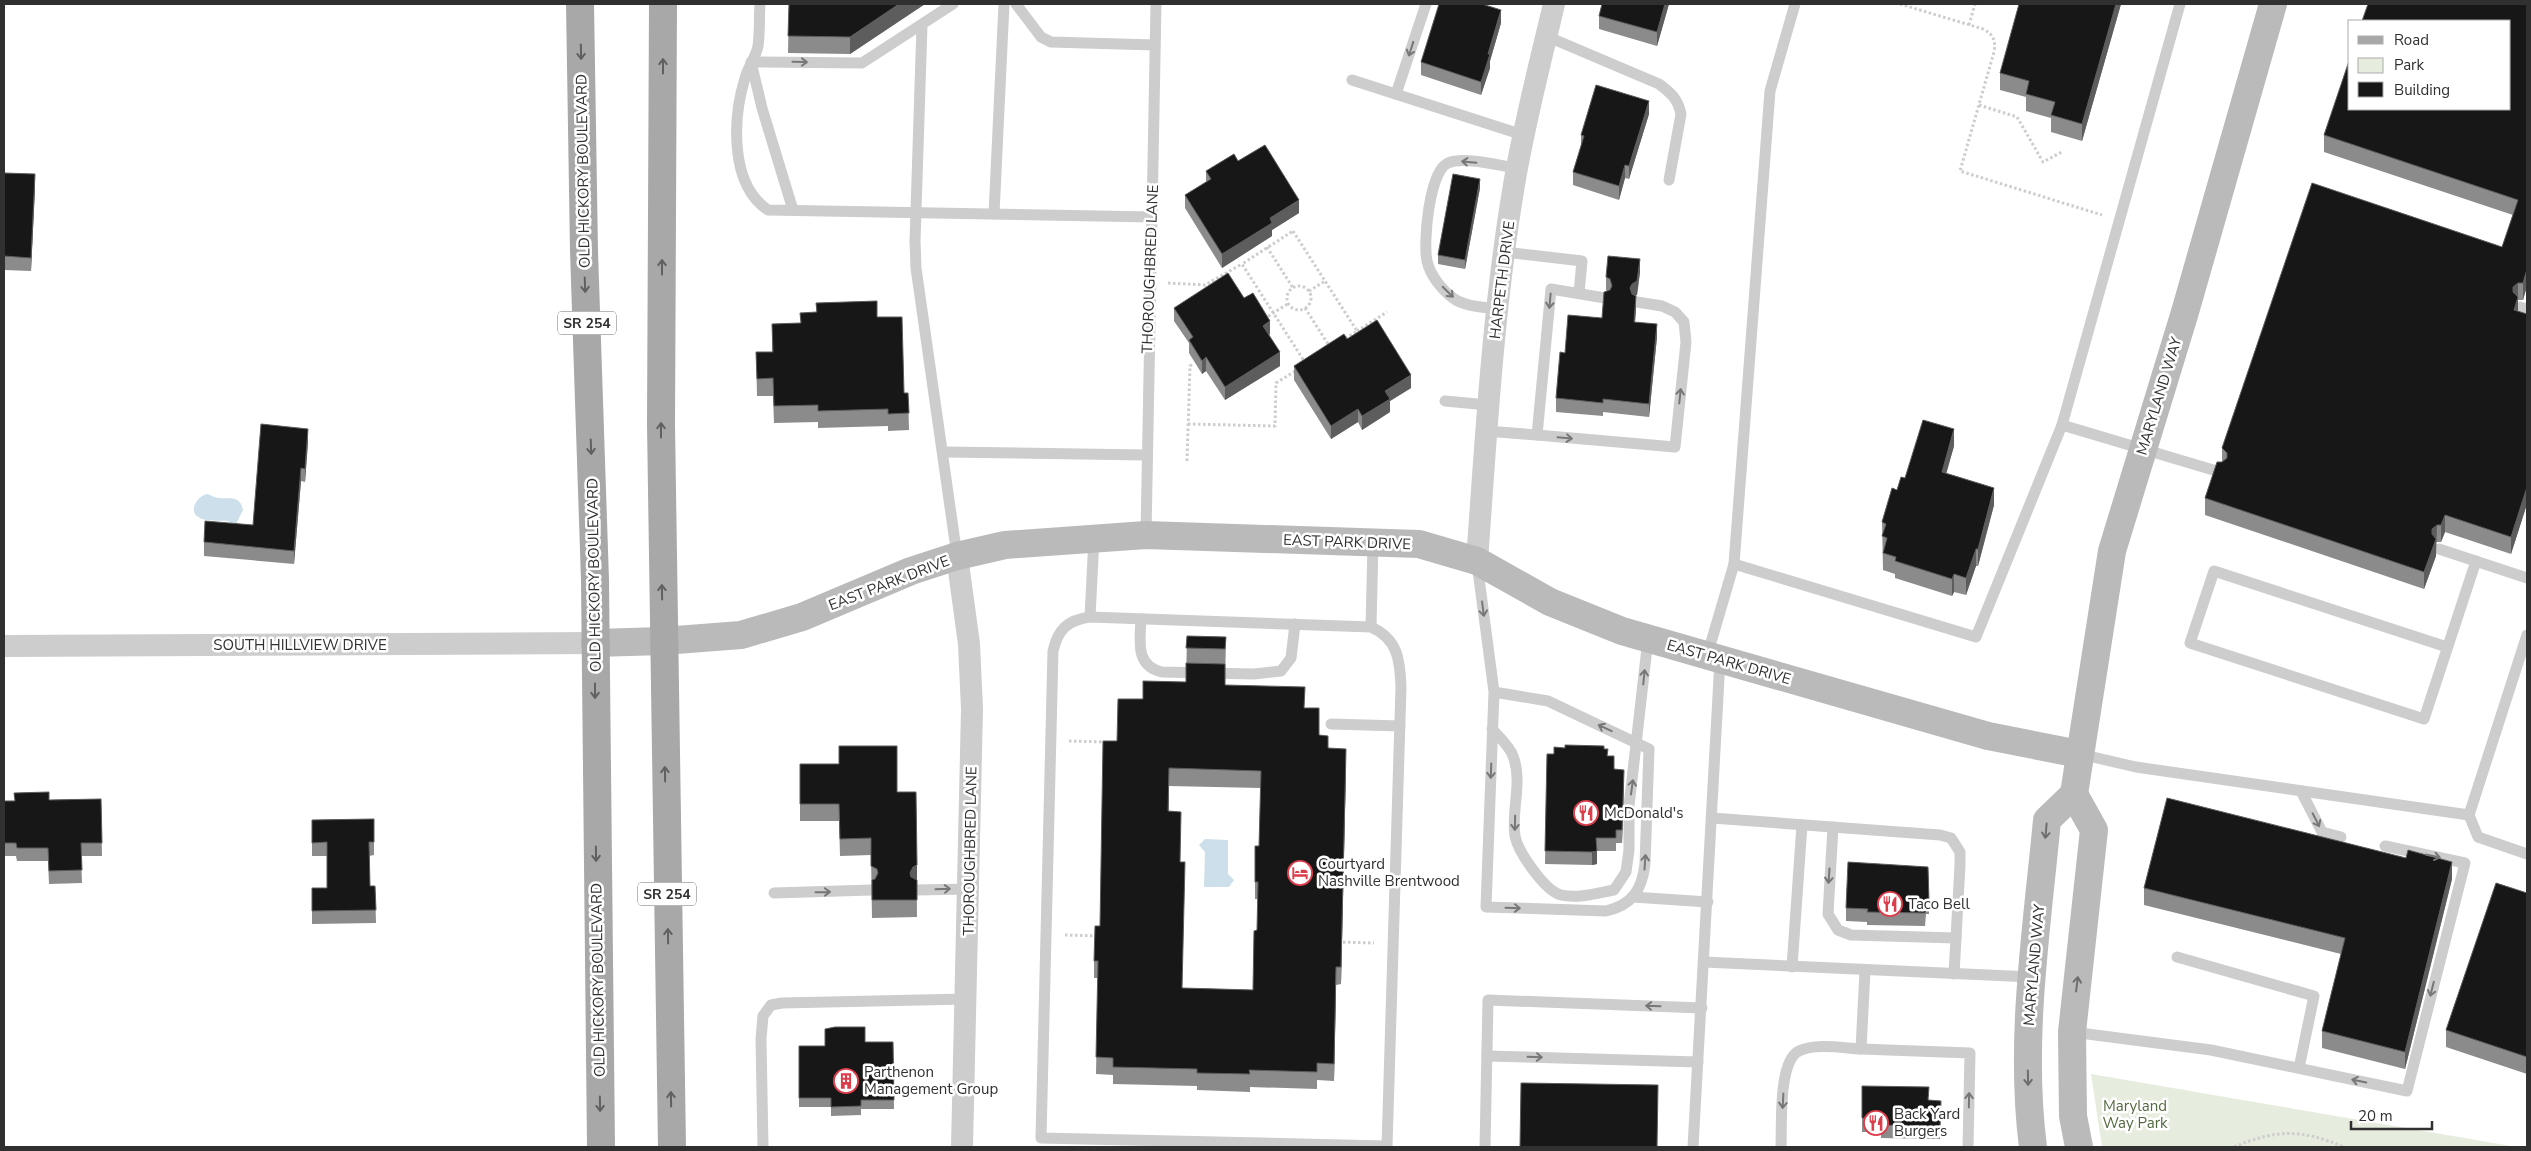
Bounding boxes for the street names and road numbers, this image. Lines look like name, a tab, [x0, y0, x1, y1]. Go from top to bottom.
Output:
street label: OLD HICKORY BOULEVARD	[571, 74, 595, 268]
street label: THOROUGHBRED LANE	[1137, 184, 1163, 354]
street label: HARPETH DRIVE	[1485, 220, 1519, 340]
road number: SR 254	[558, 312, 616, 334]
street label: MARYLAND WAY	[2132, 334, 2187, 457]
street label: OLD HICKORY BOULEVARD	[582, 478, 606, 672]
street label: EAST PARK DRIVE	[1283, 530, 1411, 554]
street label: EAST PARK DRIVE	[826, 551, 952, 615]
street label: SOUTH HILLVIEW DRIVE	[213, 635, 387, 655]
street label: EAST PARK DRIVE	[1665, 635, 1793, 689]
street label: THOROUGHBRED LANE	[959, 766, 981, 936]
road number: SR 254	[638, 882, 696, 906]
street label: OLD HICKORY BOULEVARD	[586, 883, 610, 1077]
street label: MARYLAND WAY	[2019, 902, 2049, 1027]

